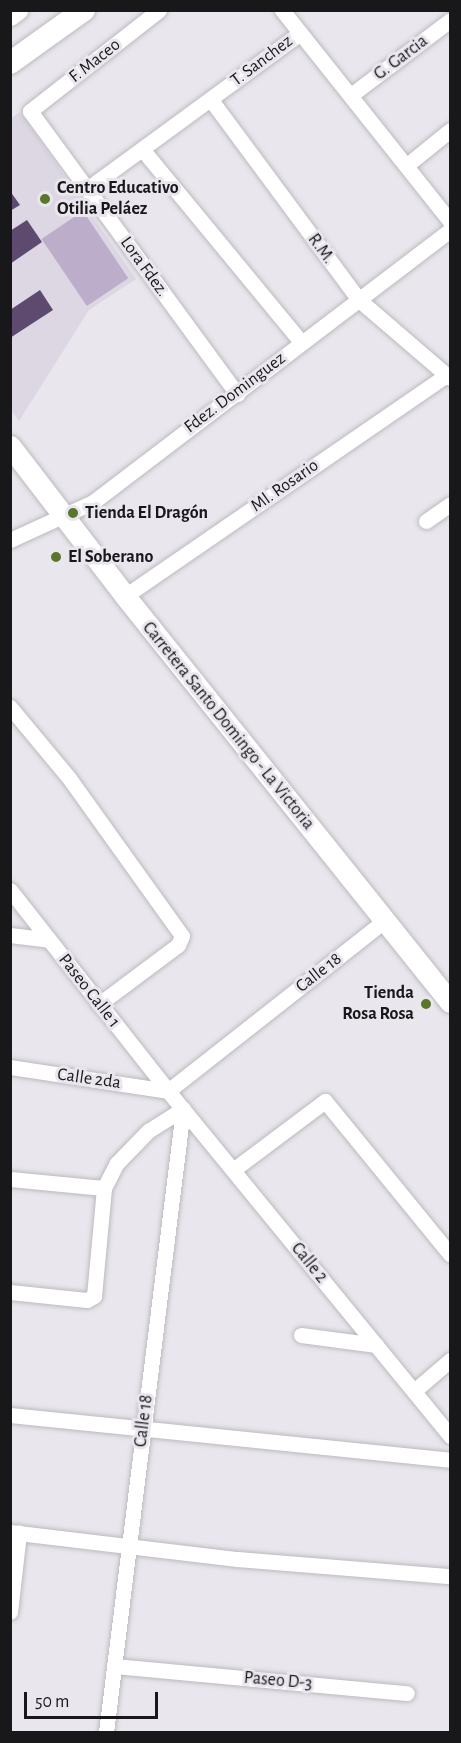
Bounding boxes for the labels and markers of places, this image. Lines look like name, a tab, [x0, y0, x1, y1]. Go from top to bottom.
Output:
place label: Centro Educativo Otilia Peláez	[57, 178, 179, 220]
marker: Centro Educativo Otilia Peláez	[38, 192, 52, 206]
place label: Tienda El Dragón	[85, 502, 208, 524]
marker: Tienda El Dragón	[66, 506, 80, 520]
place label: El Soberano	[68, 546, 153, 568]
marker: El Soberano	[49, 550, 63, 564]
place label: Tienda Rosa Rosa	[342, 983, 414, 1026]
marker: Tienda Rosa Rosa	[419, 997, 433, 1011]

